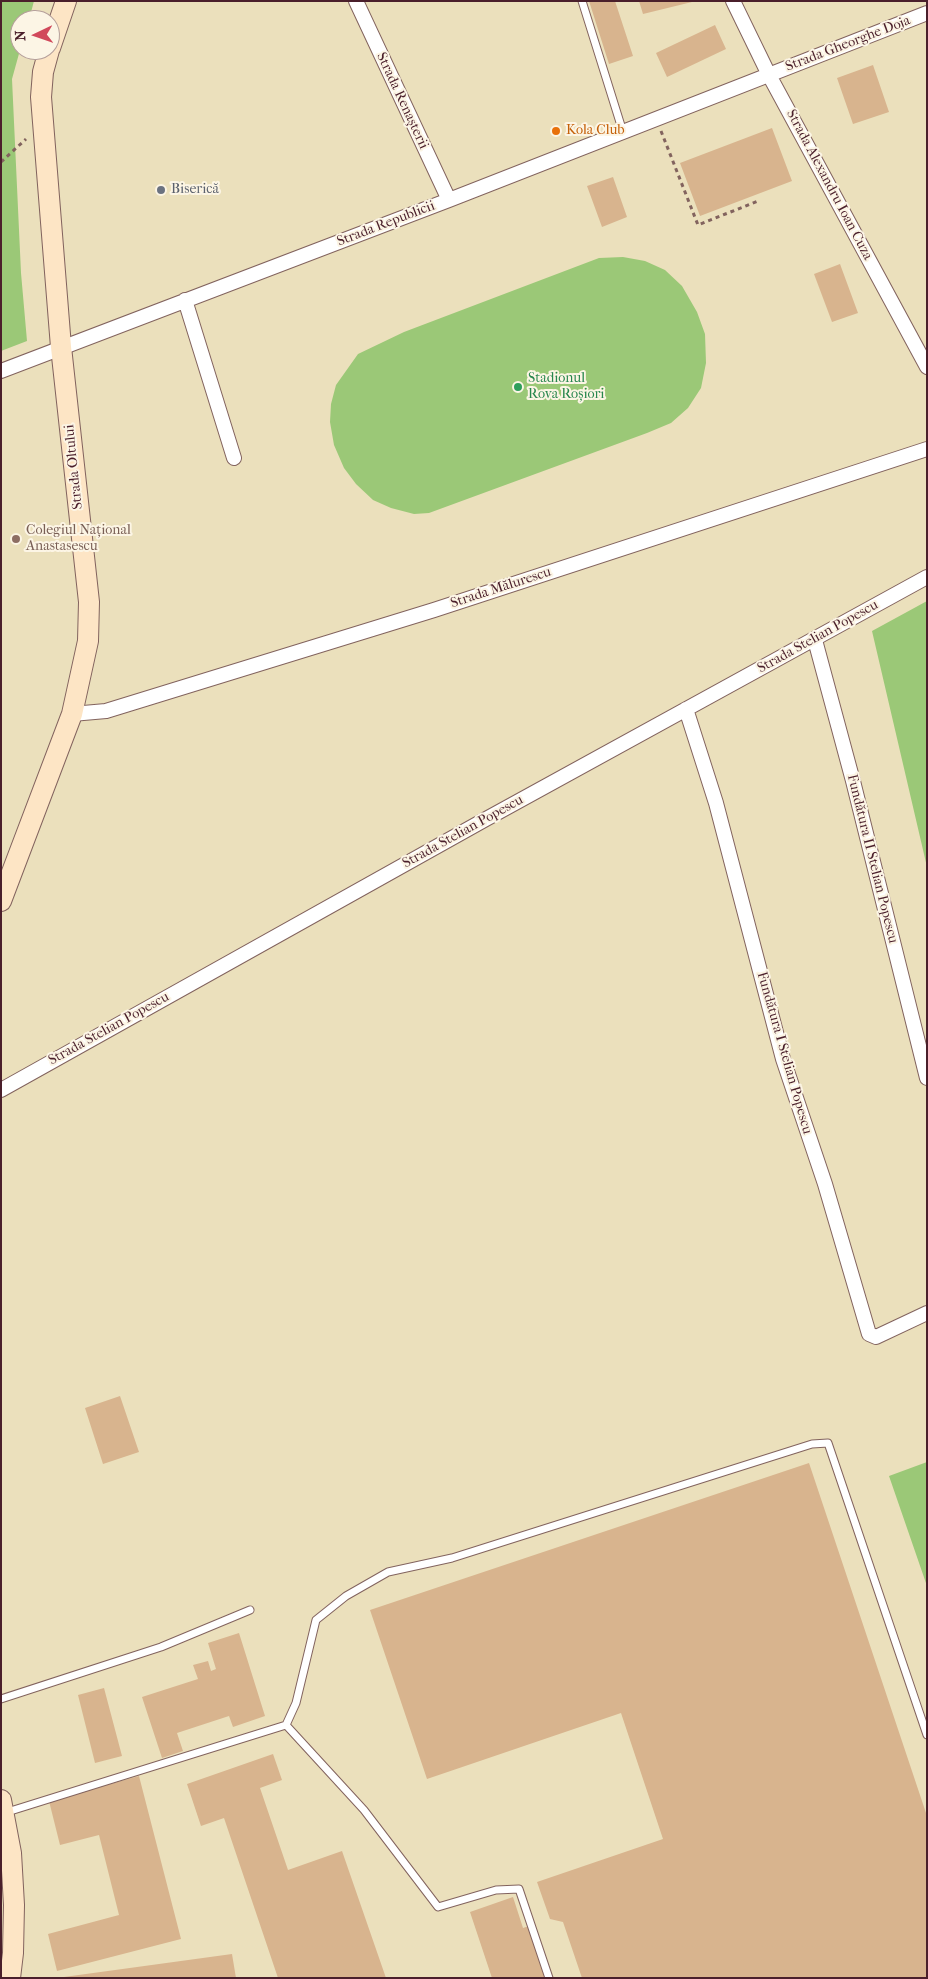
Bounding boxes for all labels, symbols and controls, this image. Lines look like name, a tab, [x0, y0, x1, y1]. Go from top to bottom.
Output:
north arrow	[10, 10, 60, 60]
street label: Strada Gheorghe Doja	[783, 12, 913, 76]
text: N	[12, 30, 29, 42]
street label: Strada Renașterii	[372, 50, 432, 152]
street label: Strada Alexandru Ioan Cuza	[782, 107, 876, 263]
place label: Kola Club	[566, 123, 625, 139]
marker: Kola Club	[550, 125, 562, 137]
place label: Biserică	[171, 182, 219, 198]
marker: Biserică	[155, 184, 167, 196]
street label: Strada Republicii	[335, 198, 437, 250]
place label: Stadionul Rova Roșiori	[528, 371, 605, 404]
marker: Stadionul Rova Roșiori	[512, 381, 524, 393]
street label: Strada Oltului	[61, 424, 87, 510]
place label: Colegiul Național Anastasescu	[26, 523, 131, 556]
marker: Colegiul Național Anastasescu	[10, 533, 22, 545]
street label: Strada Mălurescu	[449, 564, 553, 612]
street label: Strada Stelian Popescu	[755, 597, 881, 677]
street label: Fundătura II Stelian Popescu	[843, 773, 901, 945]
street label: Strada Stelian Popescu	[400, 792, 526, 872]
street label: Fundătura I Stelian Popescu	[753, 970, 815, 1136]
street label: Strada Stelian Popescu	[46, 989, 172, 1069]

